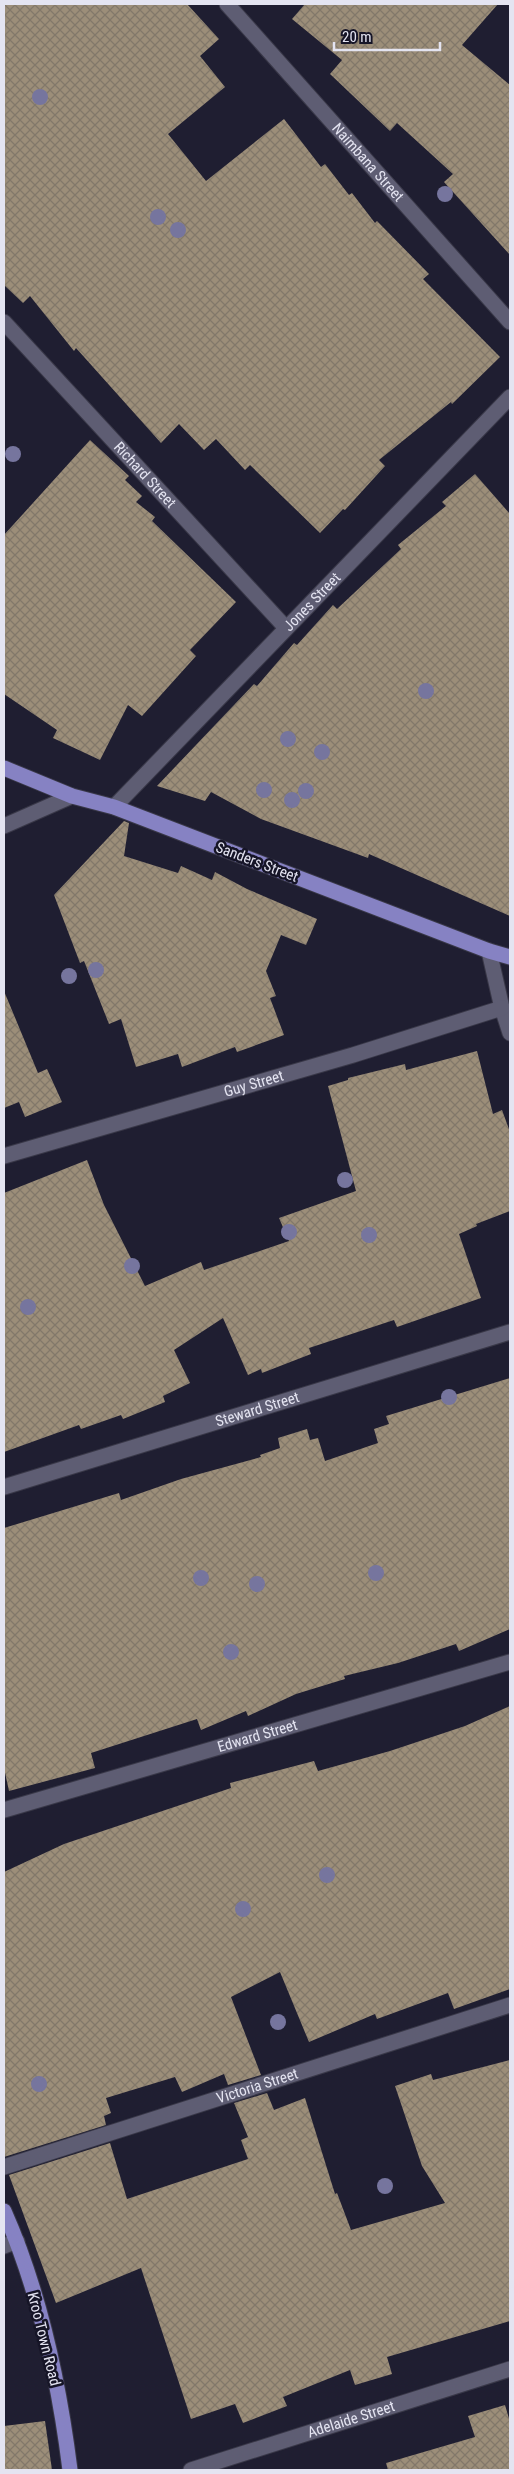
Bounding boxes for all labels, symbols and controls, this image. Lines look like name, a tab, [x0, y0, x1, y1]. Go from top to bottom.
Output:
scale bar	[334, 20, 440, 52]
text: 20 m	[342, 28, 372, 46]
street label: Naimbana Street	[328, 119, 408, 205]
street label: Richard Street	[110, 438, 180, 512]
street label: Jones Street	[280, 569, 344, 635]
street label: Sanders Street	[213, 838, 301, 886]
street label: Guy Street	[222, 1067, 286, 1101]
street label: Steward Street	[213, 1388, 301, 1431]
street label: Edward Street	[215, 1716, 299, 1756]
street label: Victoria Street	[214, 2064, 300, 2107]
street label: Kroo Town Road	[24, 2290, 64, 2388]
street label: Adelaide Street	[305, 2397, 397, 2442]

